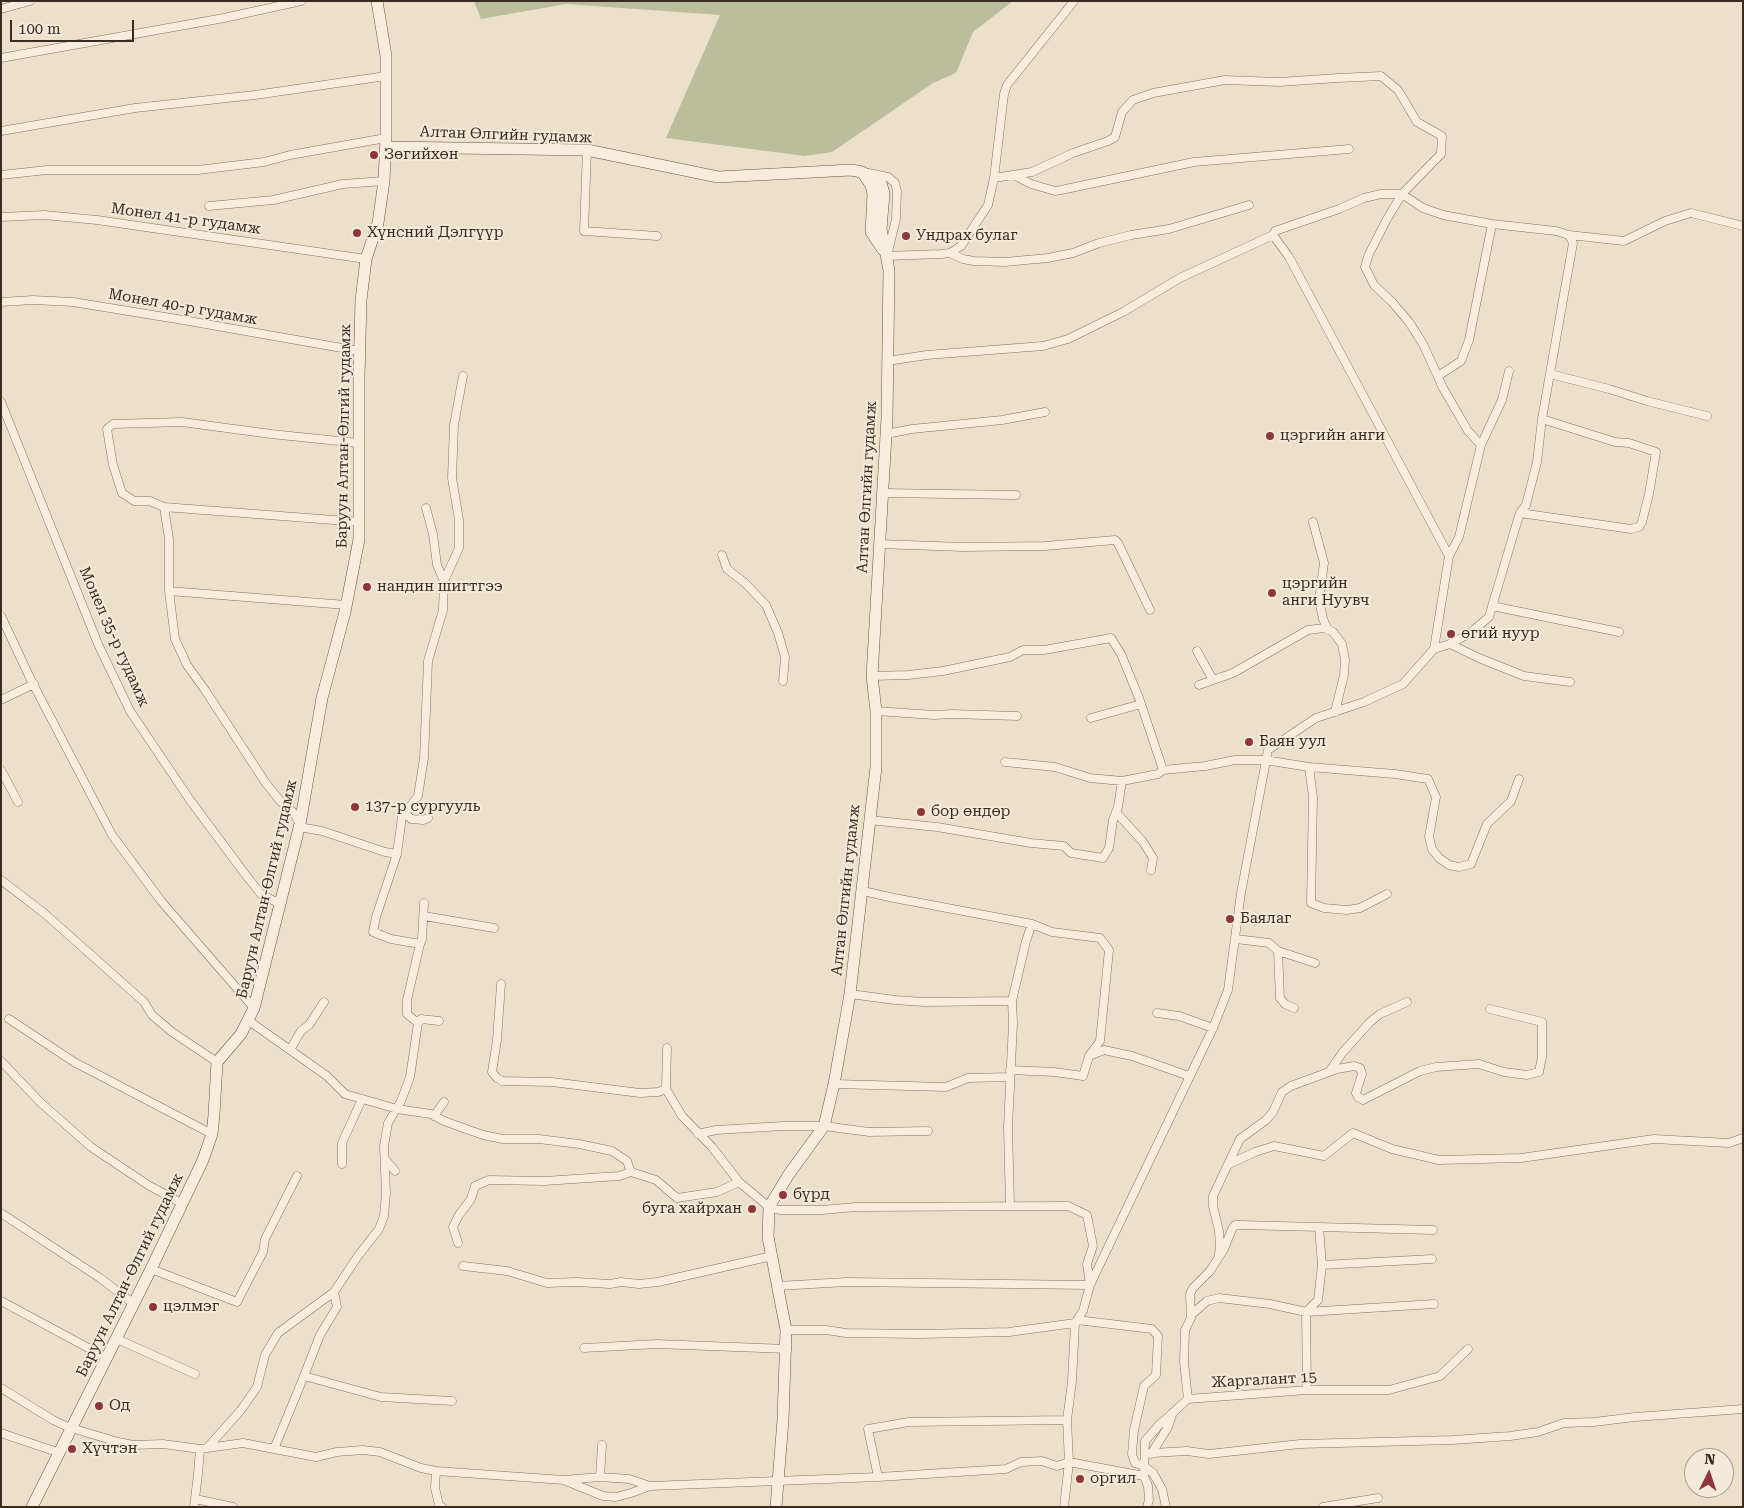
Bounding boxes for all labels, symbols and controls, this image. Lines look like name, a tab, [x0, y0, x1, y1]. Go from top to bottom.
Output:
scale bar	[12, 10, 136, 42]
text: 100 m	[18, 20, 61, 38]
street label: Алтан Өлгийн гудамж	[419, 123, 593, 147]
place label: Зөгийхөн	[384, 146, 459, 164]
marker: Зөгийхөн	[368, 149, 380, 161]
street label: Монел 41-р гудамж	[110, 200, 262, 238]
place label: Хүнсний Дэлгүүр	[367, 224, 503, 242]
marker: Хүнсний Дэлгүүр	[351, 227, 363, 239]
place label: Ундрах булаг	[916, 227, 1018, 245]
marker: Ундрах булаг	[900, 230, 912, 242]
street label: Монел 40-р гудамж	[107, 285, 259, 329]
street label: Баруун Алтан-Өлгий гудамж	[333, 324, 355, 548]
street label: Алтан Өлгийн гудамж	[853, 400, 881, 574]
place label: цэргийн анги	[1280, 427, 1385, 445]
marker: цэргийн анги	[1264, 430, 1276, 442]
street label: Монел 35-р гудамж	[75, 564, 153, 710]
place label: цэргийн анги Нуувч	[1282, 575, 1369, 610]
place label: нандин шигтгээ	[377, 578, 503, 596]
marker: нандин шигтгээ	[361, 581, 373, 593]
marker: цэргийн анги Нуувч	[1266, 587, 1278, 599]
place label: өгий нуур	[1461, 625, 1540, 643]
marker: өгий нуур	[1445, 628, 1457, 640]
place label: Баян уул	[1259, 733, 1326, 751]
marker: Баян уул	[1243, 736, 1255, 748]
street label: Баруун Алтан-Өлгий гудамж	[233, 778, 301, 1000]
place label: 137-р сургууль	[365, 798, 480, 816]
marker: 137-р сургууль	[349, 801, 361, 813]
street label: Алтан Өлгийн гудамж	[828, 803, 864, 977]
place label: бор өндөр	[931, 803, 1010, 821]
marker: бор өндөр	[915, 806, 927, 818]
place label: Баялаг	[1240, 910, 1292, 928]
marker: Баялаг	[1224, 913, 1236, 925]
street label: Баруун Алтан-Өлгий гудамж	[73, 1170, 187, 1380]
place label: бүрд	[793, 1186, 830, 1204]
marker: бүрд	[777, 1189, 789, 1201]
place label: буга хайрхан	[642, 1200, 742, 1218]
marker: буга хайрхан	[746, 1203, 758, 1215]
place label: цэлмэг	[163, 1298, 219, 1316]
marker: цэлмэг	[147, 1301, 159, 1313]
street label: Жаргалант 15	[1211, 1368, 1317, 1392]
place label: Од	[109, 1397, 130, 1415]
marker: Од	[93, 1400, 105, 1412]
place label: Хүчтэн	[82, 1440, 137, 1458]
marker: Хүчтэн	[66, 1443, 78, 1455]
north arrow	[1684, 1448, 1734, 1498]
text: N	[1704, 1451, 1716, 1467]
place label: оргил	[1090, 1470, 1136, 1488]
marker: оргил	[1074, 1473, 1086, 1485]

